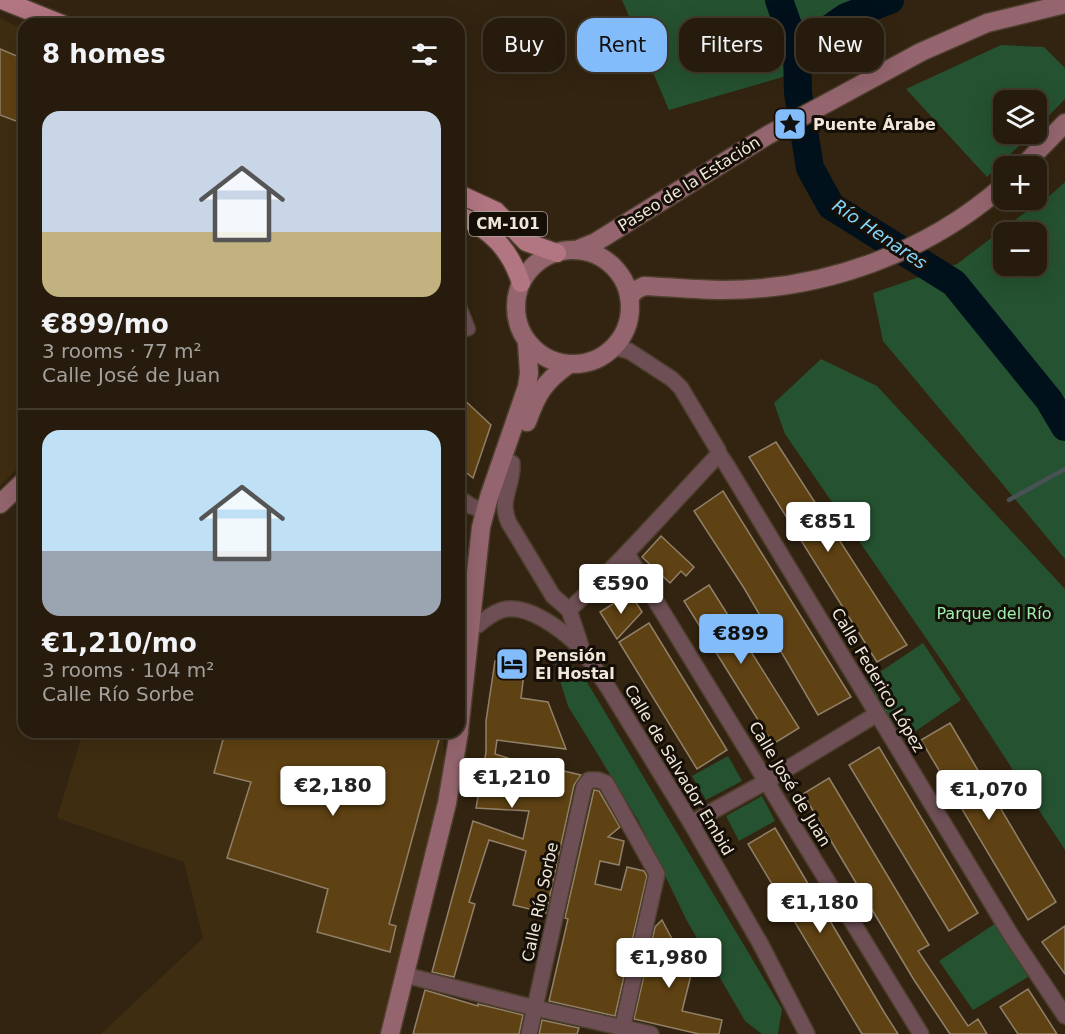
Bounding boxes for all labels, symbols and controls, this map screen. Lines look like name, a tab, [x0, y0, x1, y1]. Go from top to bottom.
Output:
chip: Buy	[483, 18, 565, 72]
chip: Rent	[577, 18, 667, 72]
chip: Filters	[679, 18, 784, 72]
chip: New	[796, 18, 884, 72]
icon: filters	[408, 38, 441, 71]
text: 8 homes	[42, 39, 166, 69]
map controls	[993, 90, 1047, 276]
button: layers	[993, 90, 1047, 144]
place icon: Puente Árabe	[772, 106, 808, 142]
place label: Puente Árabe	[813, 115, 936, 134]
street label: Paseo de la Estación	[614, 133, 764, 235]
icon: home	[188, 150, 296, 258]
button: +	[993, 156, 1047, 210]
water label: Río Henares	[829, 195, 931, 273]
road number: CM-101	[469, 212, 547, 236]
button: −	[993, 222, 1047, 276]
text: €899/mo	[42, 309, 169, 339]
text: 3 rooms · 77 m²	[42, 339, 202, 363]
text: Calle José de Juan	[42, 363, 220, 387]
icon: home	[188, 469, 296, 577]
pin: €851	[792, 502, 864, 553]
text: €851	[800, 509, 856, 533]
pin: €590	[585, 564, 657, 615]
text: €590	[593, 571, 649, 595]
park label: Parque del Río	[936, 604, 1052, 623]
street label: Calle Federico López	[827, 605, 929, 755]
pin: €899	[705, 614, 777, 665]
text: €899	[713, 621, 769, 645]
text: €1,210/mo	[42, 628, 197, 658]
hotel icon: Pensión El Hostal	[494, 646, 530, 682]
place label: Pensión El Hostal	[535, 646, 615, 683]
text: 3 rooms · 104 m²	[42, 658, 214, 682]
street label: Calle de Salvador Embid	[620, 681, 738, 859]
text: Calle Río Sorbe	[42, 682, 194, 706]
street label: Calle José de Juan	[745, 718, 835, 850]
pin: €1,210	[463, 758, 561, 809]
text: €1,210	[473, 765, 551, 789]
pin: €2,180	[284, 766, 382, 817]
pin: €1,070	[940, 770, 1038, 821]
text: €2,180	[294, 773, 372, 797]
text: €1,070	[950, 777, 1028, 801]
street label: Calle Río Sorbe	[518, 840, 562, 964]
pin: €1,180	[771, 883, 869, 934]
text: €1,180	[781, 890, 859, 914]
pin: €1,980	[620, 938, 718, 989]
text: €1,980	[630, 945, 708, 969]

